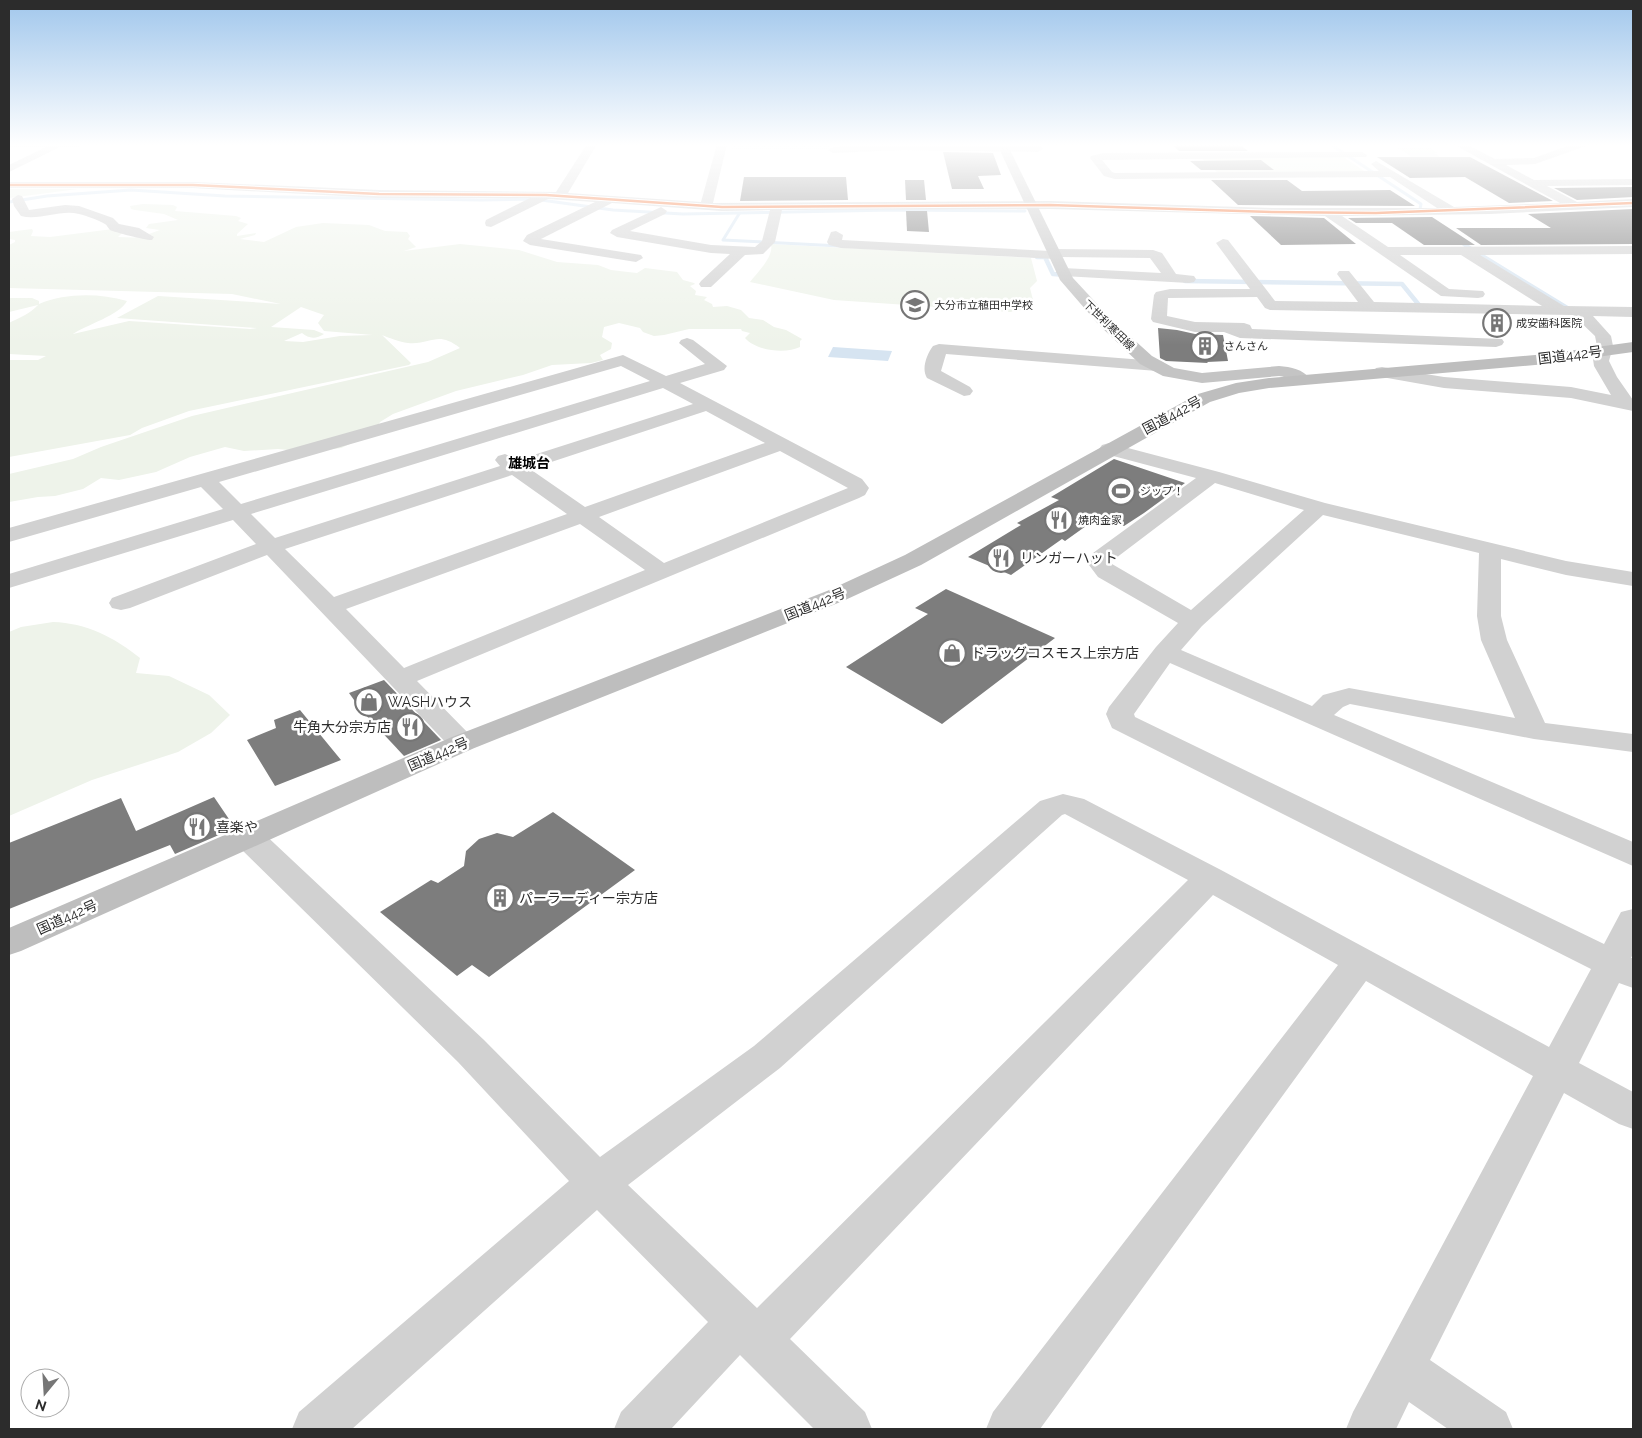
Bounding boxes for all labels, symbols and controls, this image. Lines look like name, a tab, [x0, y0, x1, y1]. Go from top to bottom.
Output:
school or university icon: 大分市立稙田中学校	[900, 290, 930, 320]
street label: 下世利寒田線	[1080, 298, 1137, 353]
place label: 大分市立稙田中学校	[934, 299, 1033, 312]
building icon: 成安歯科医院	[1482, 308, 1512, 338]
place label: 成安歯科医院	[1516, 317, 1582, 330]
building icon: さんさん	[1190, 331, 1220, 361]
place label: さんさん	[1224, 340, 1268, 353]
street label: 国道442号	[1537, 343, 1603, 367]
street label: 国道442号	[1140, 393, 1204, 437]
district label: 雄城台	[508, 455, 550, 471]
sports icon: ジップ！	[1106, 476, 1136, 506]
place label: ジップ！	[1140, 485, 1184, 498]
restaurant icon: 焼肉金家	[1044, 505, 1074, 535]
place label: 焼肉金家	[1078, 514, 1122, 527]
restaurant icon: リンガーハット	[986, 543, 1016, 573]
place label: リンガーハット	[1020, 550, 1118, 566]
street label: 国道442号	[782, 584, 848, 624]
shop icon: ドラッグコスモス上宗方店	[937, 638, 967, 668]
place label: ドラッグコスモス上宗方店	[971, 645, 1139, 661]
shop icon: WASHハウス	[354, 687, 384, 717]
place label: WASHハウス	[388, 694, 472, 710]
restaurant icon: 牛角大分宗方店	[395, 712, 425, 742]
place label: 牛角大分宗方店	[293, 719, 391, 735]
street label: 国道442号	[405, 734, 471, 774]
restaurant icon: 喜楽や	[182, 812, 212, 842]
place label: 喜楽や	[216, 819, 258, 835]
building icon: パーラーディー宗方店	[485, 883, 515, 913]
place label: パーラーディー宗方店	[519, 890, 658, 906]
street label: 国道442号	[34, 897, 100, 937]
north arrow	[20, 1368, 70, 1418]
text: N	[33, 1396, 49, 1415]

